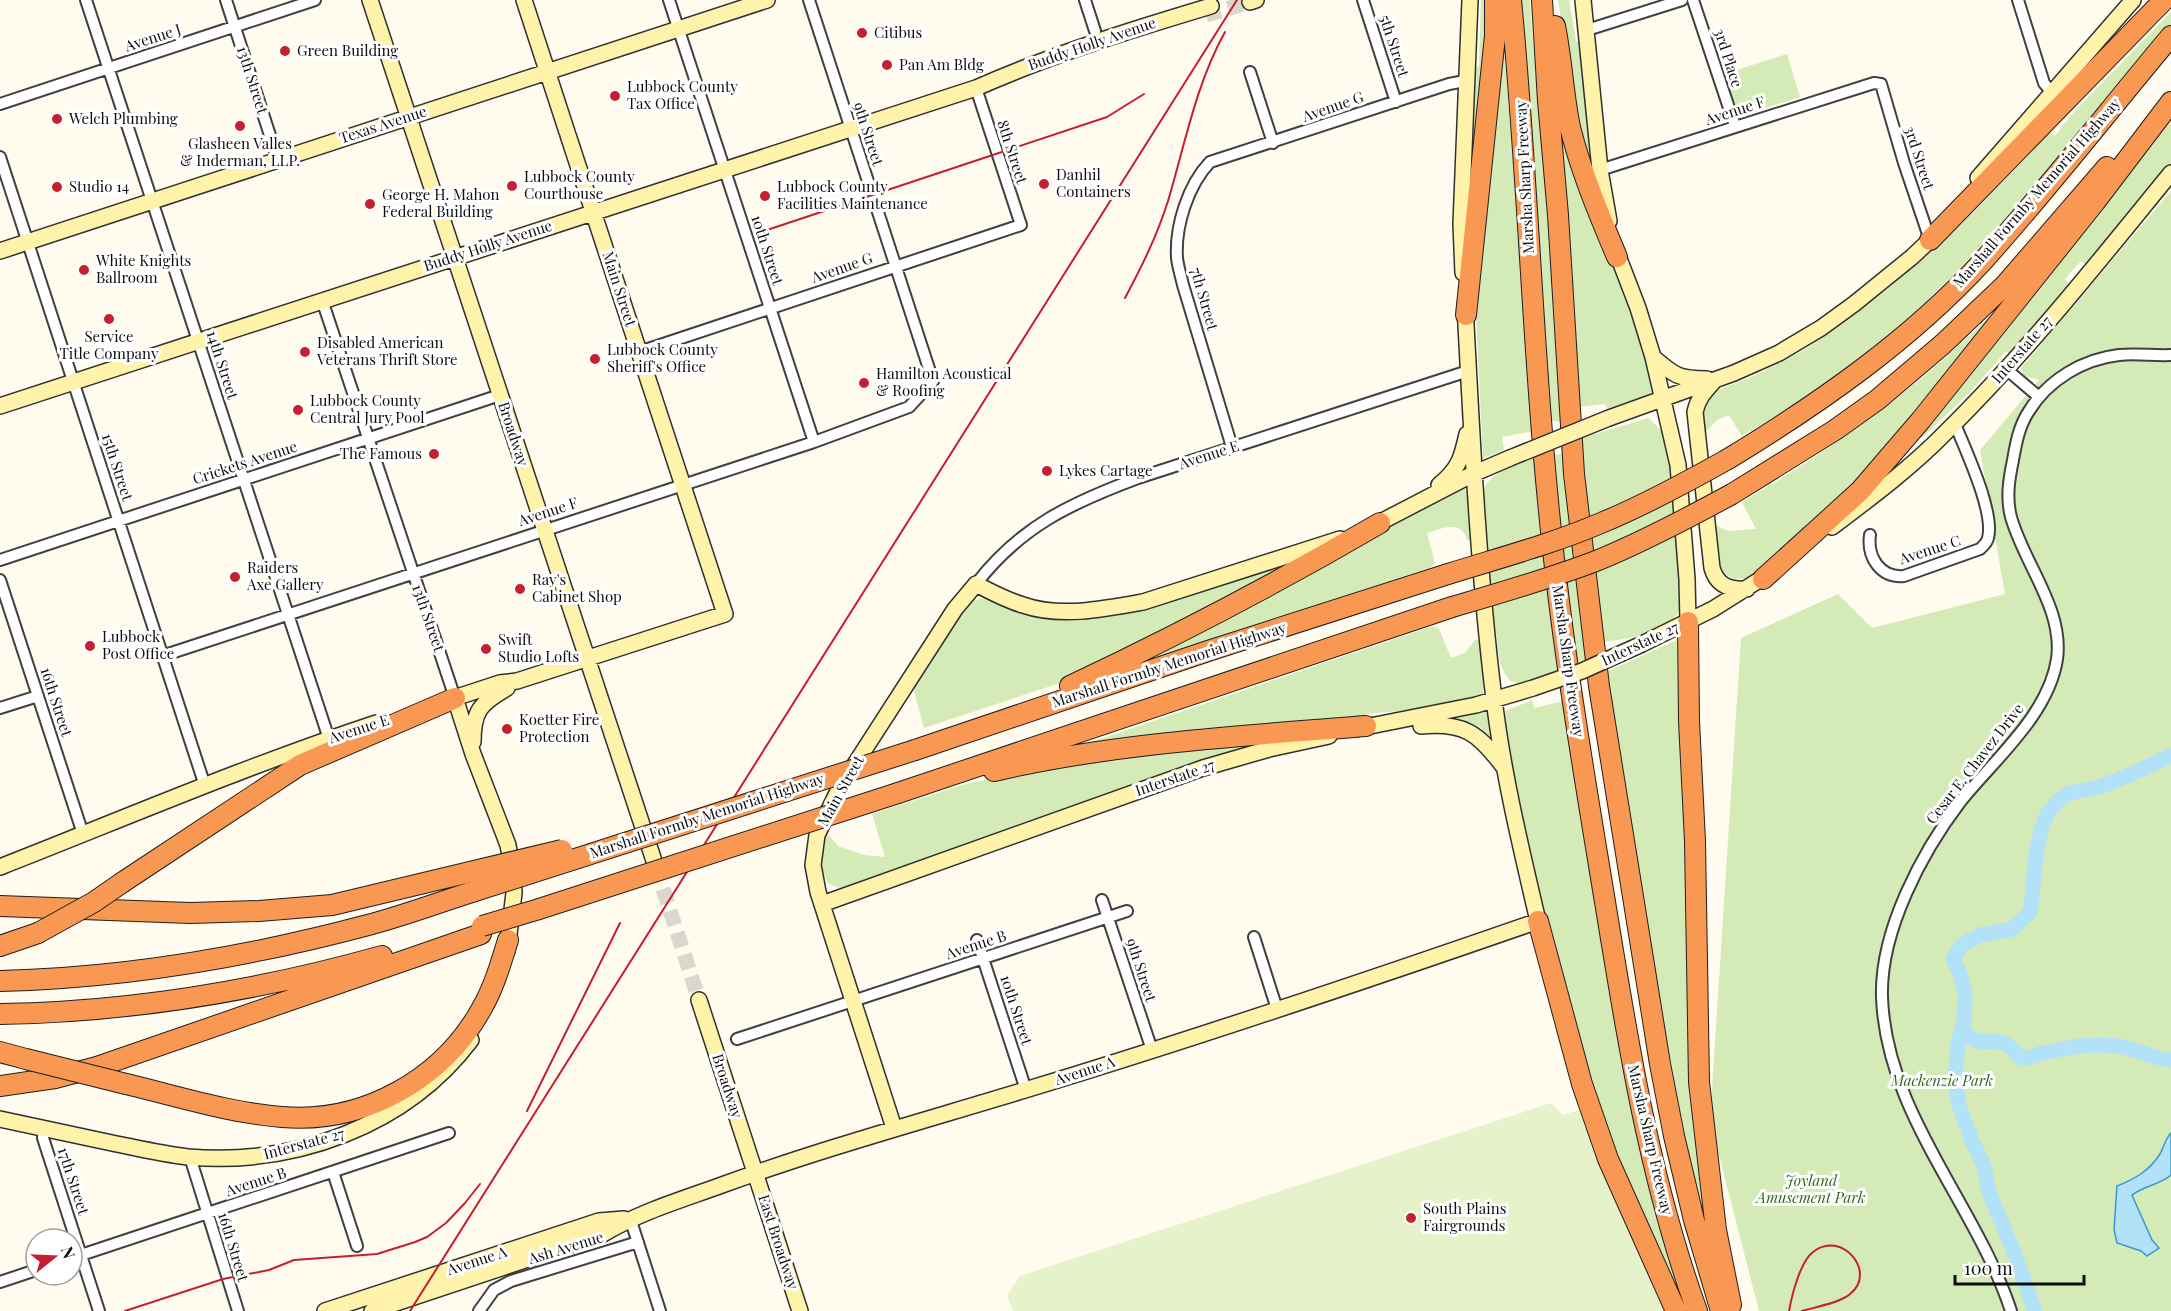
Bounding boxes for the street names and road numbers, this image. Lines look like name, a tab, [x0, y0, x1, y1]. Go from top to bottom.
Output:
street label: Buddy Holly Avenue	[1025, 12, 1158, 74]
street label: 5th Street	[1375, 12, 1415, 80]
street label: Avenue J	[121, 19, 184, 56]
street label: 3rd Place	[1710, 26, 1748, 90]
street label: 13th Street	[233, 43, 274, 117]
street label: Avenue G	[1298, 86, 1367, 126]
street label: Avenue F	[1701, 91, 1768, 129]
street label: Marshall Formby Memorial Highway	[1948, 93, 2125, 291]
street label: 9th Street	[849, 99, 889, 169]
street label: Marsha Sharp Freeway	[1510, 99, 1538, 254]
street label: Texas Avenue	[336, 101, 429, 148]
street label: 8th Street	[993, 117, 1033, 187]
street label: 3rd Street	[1900, 123, 1940, 193]
street label: 10th Street	[747, 212, 789, 288]
street label: Buddy Holly Avenue	[421, 215, 555, 275]
street label: Avenue G	[807, 247, 876, 287]
street label: Main Street	[598, 249, 642, 329]
street label: 7th Street	[1186, 265, 1224, 333]
street label: Interstate 27	[1986, 311, 2056, 387]
street label: 14th Street	[202, 328, 244, 402]
street label: Broadway	[494, 399, 534, 469]
street label: 15th Street	[98, 430, 138, 504]
street label: Avenue E	[1175, 435, 1241, 474]
street label: Crickets Avenue	[190, 436, 300, 488]
street label: Avenue F	[514, 492, 581, 530]
street label: Avenue C	[1895, 530, 1963, 569]
street label: 13th Street	[408, 581, 450, 655]
street label: Marsha Sharp Freeway	[1548, 583, 1590, 739]
street label: Interstate 27	[1598, 616, 1681, 670]
street label: Marshall Formby Memorial Highway	[1049, 617, 1289, 711]
street label: 16th Street	[36, 665, 78, 739]
street label: Cesar E. Chavez Drive	[1921, 699, 2028, 828]
street label: Avenue E	[325, 709, 391, 748]
street label: Main Street	[813, 751, 868, 829]
street label: Interstate 27	[1132, 754, 1217, 800]
street label: Marshall Formby Memorial Highway	[587, 768, 827, 862]
street label: Avenue B	[942, 925, 1009, 964]
street label: 9th Street	[1122, 935, 1162, 1005]
street label: 10th Street	[996, 972, 1038, 1048]
street label: Broadway	[708, 1051, 748, 1121]
street label: Avenue A	[1051, 1051, 1118, 1089]
street label: Marsha Sharp Freeway	[1624, 1063, 1678, 1217]
street label: Interstate 27	[261, 1123, 346, 1163]
street label: 17th Street	[54, 1144, 94, 1218]
street label: Avenue B	[222, 1162, 289, 1201]
street label: East Broadway	[754, 1192, 804, 1292]
street label: 16th Street	[214, 1210, 254, 1284]
street label: Ash Avenue	[525, 1226, 606, 1268]
street label: Avenue A	[443, 1241, 510, 1279]

